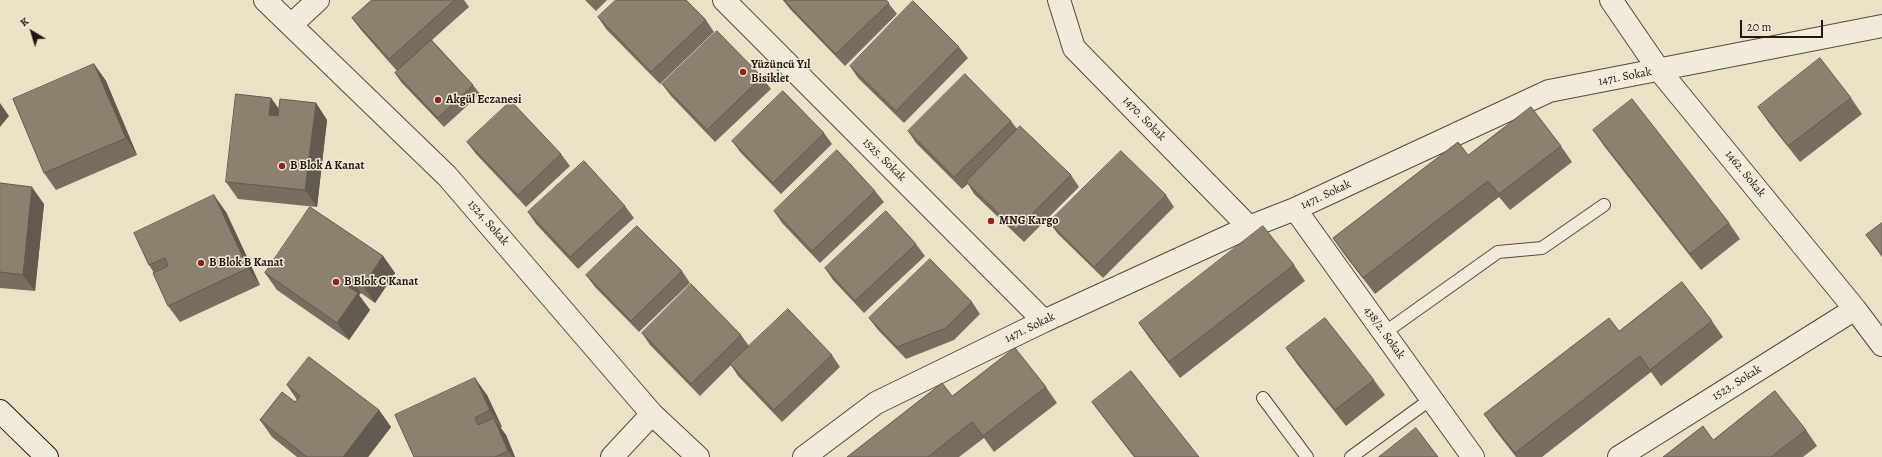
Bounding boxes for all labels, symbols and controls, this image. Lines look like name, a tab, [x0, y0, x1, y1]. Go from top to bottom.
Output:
north arrow	[12, 12, 52, 52]
scale bar	[1742, 12, 1825, 38]
text: K	[17, 14, 32, 30]
text: 20 m	[1747, 19, 1771, 35]
place label: Yüzüncü Yıl Bisiklet	[751, 58, 810, 86]
street label: 1471. Sokak	[1597, 65, 1653, 89]
marker: Yüzüncü Yıl Bisiklet	[738, 67, 748, 77]
place label: Akgül Eczanesi	[446, 93, 521, 107]
street label: 1470. Sokak	[1119, 94, 1169, 144]
marker: Akgül Eczanesi	[433, 95, 443, 105]
street label: 1525. Sokak	[859, 135, 909, 185]
street label: 1462. Sokak	[1722, 148, 1768, 200]
place label: B Blok A Kanat	[290, 159, 364, 173]
marker: B Blok A Kanat	[277, 161, 287, 171]
street label: 1471. Sokak	[1298, 177, 1354, 213]
street label: 1524. Sokak	[464, 197, 512, 249]
place label: MNG Kargo	[999, 214, 1059, 228]
marker: MNG Kargo	[986, 216, 996, 226]
place label: B Blok B Kanat	[209, 256, 283, 270]
marker: B Blok B Kanat	[196, 258, 206, 268]
place label: B Blok C Kanat	[344, 275, 418, 289]
marker: B Blok C Kanat	[331, 277, 341, 287]
street label: 438/2. Sokak	[1360, 304, 1408, 362]
street label: 1471. Sokak	[1003, 310, 1057, 346]
street label: 1523. Sokak	[1710, 362, 1764, 404]

